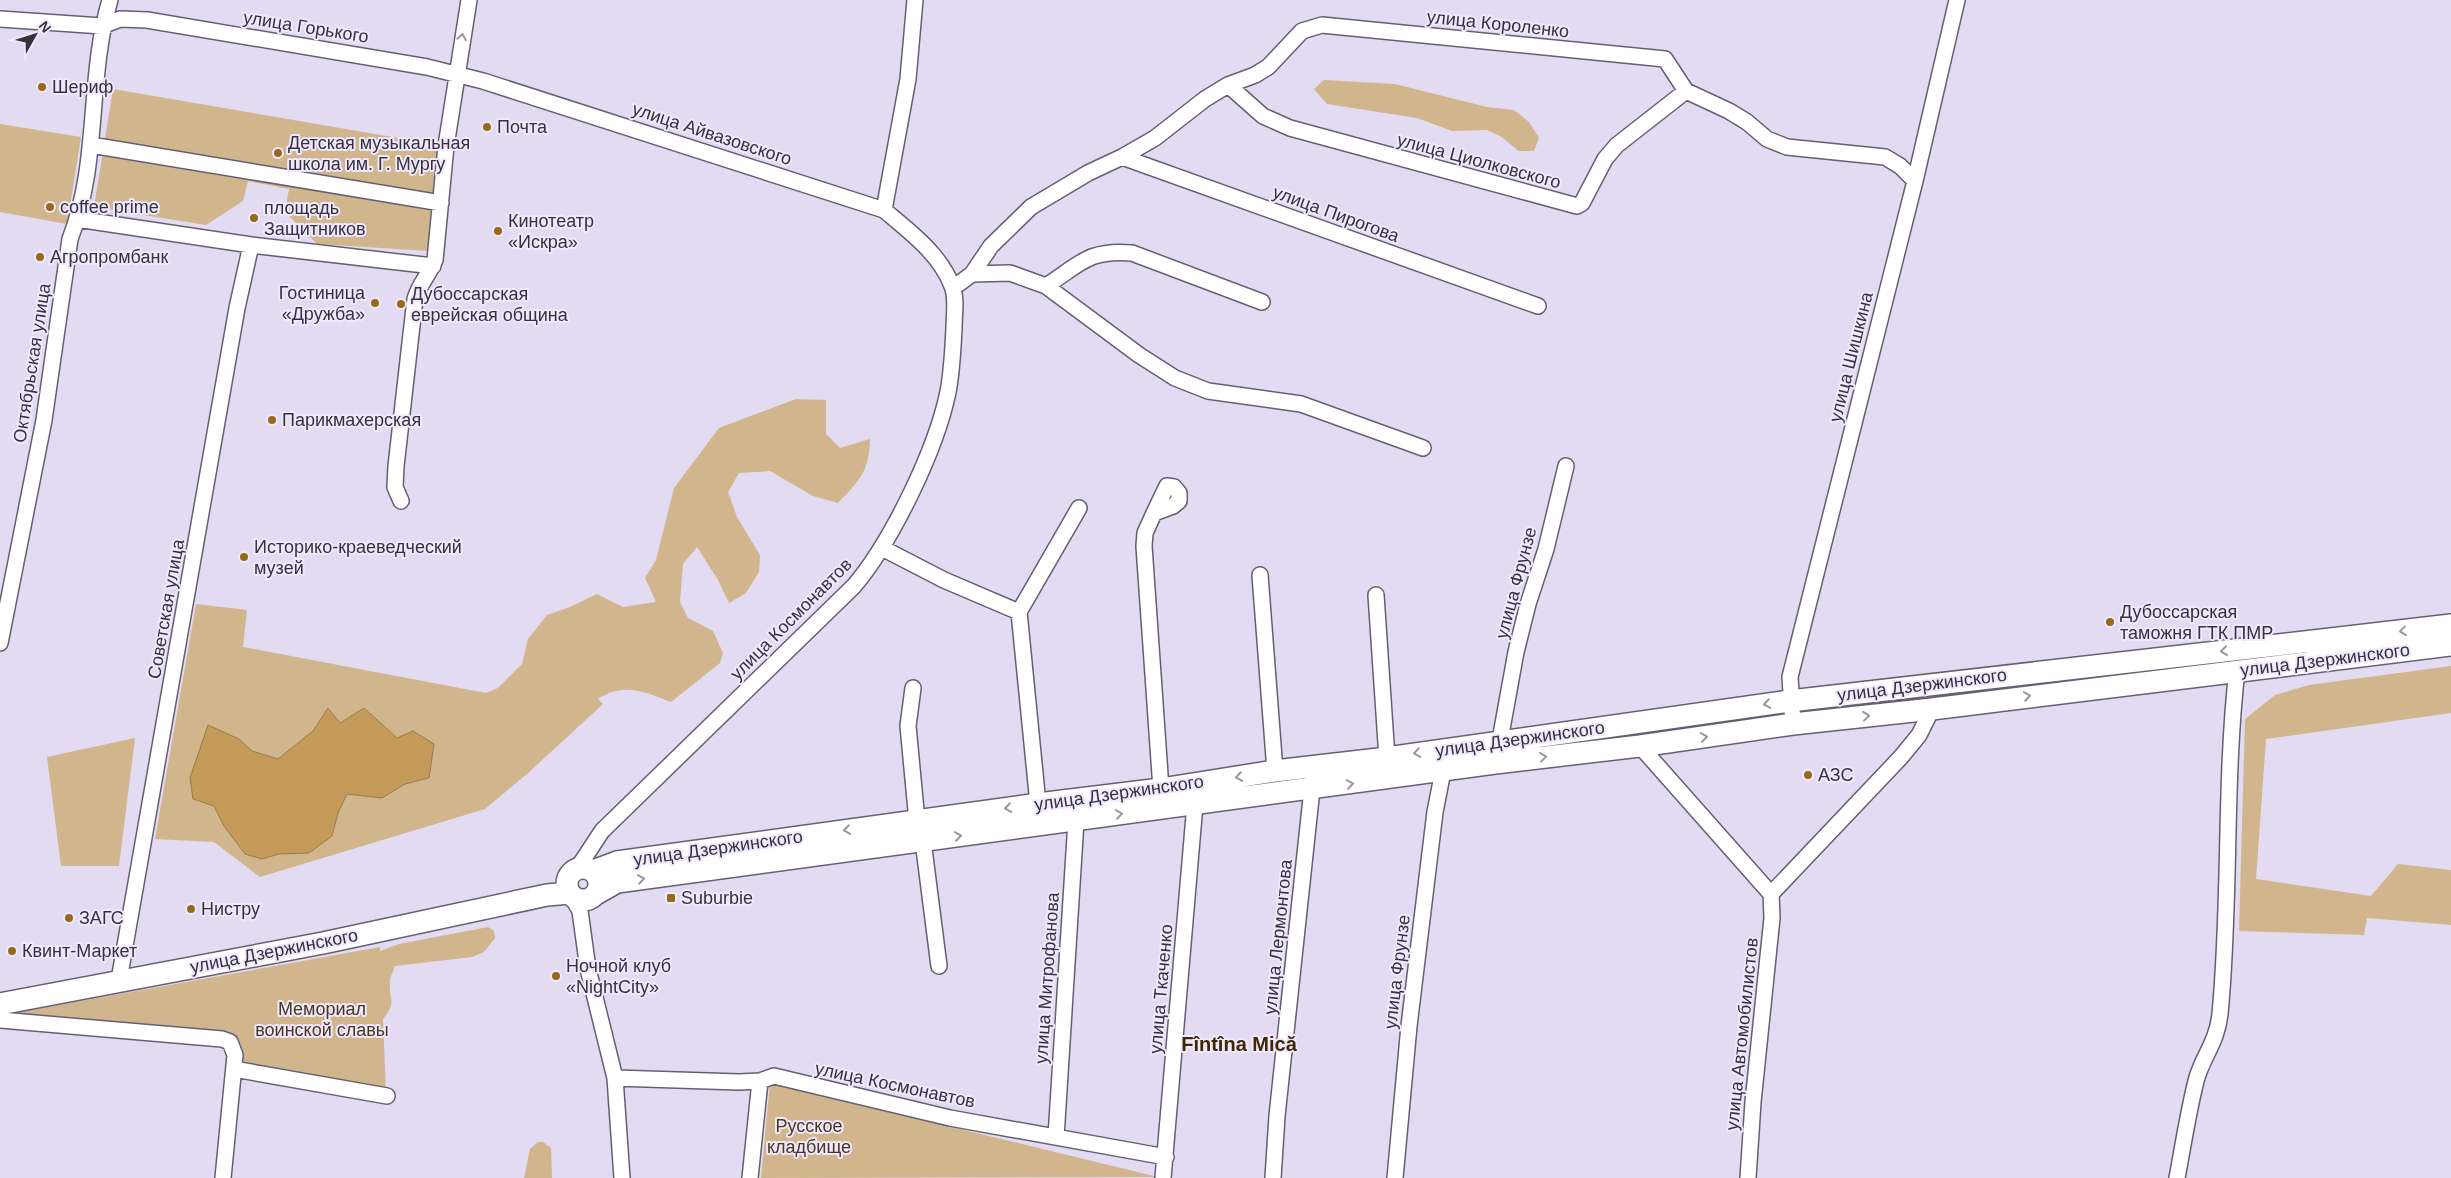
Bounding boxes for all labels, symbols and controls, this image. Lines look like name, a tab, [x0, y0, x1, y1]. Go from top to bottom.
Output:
street label: улица Горького	[242, 7, 370, 47]
street label: улица Короленко	[1426, 7, 1570, 41]
north arrow	[10, 10, 60, 60]
text: N	[36, 18, 55, 36]
one-way arrow	[457, 33, 467, 41]
place label: Шериф	[52, 77, 114, 97]
marker: Шериф	[36, 81, 48, 93]
street label: улица Айвазовского	[630, 99, 794, 169]
place label: Почта	[497, 117, 548, 137]
marker: Почта	[481, 121, 493, 133]
street label: улица Циолковского	[1395, 130, 1563, 192]
place label: Детская музыкальная школа им. Г. Мургу	[288, 133, 470, 174]
marker: Детская музыкальная школа им. Г. Мургу	[272, 147, 284, 159]
street label: улица Пирогова	[1270, 182, 1403, 246]
place label: coffee prime	[60, 197, 159, 217]
place label: площадь Защитников	[264, 198, 366, 239]
marker: coffee prime	[44, 201, 56, 213]
place label: Кинотеатр «Искра»	[508, 211, 594, 252]
marker: площадь Защитников	[248, 212, 260, 224]
marker: Кинотеатр «Искра»	[492, 225, 504, 237]
place label: Агропромбанк	[50, 247, 168, 267]
marker: Агропромбанк	[34, 251, 46, 263]
street label: Октябрьская улица	[10, 281, 55, 444]
place label: Гостиница «Дружба»	[279, 283, 366, 324]
place label: Дубоссарская еврейская община	[411, 284, 569, 325]
street label: улица Шишкина	[1825, 289, 1877, 424]
marker: Гостиница «Дружба»	[369, 297, 381, 309]
marker: Дубоссарская еврейская община	[395, 298, 407, 310]
place label: Парикмахерская	[282, 410, 421, 430]
marker: Парикмахерская	[266, 414, 278, 426]
street label: улица Фрунзе	[1491, 525, 1541, 641]
street label: Советская улица	[144, 537, 188, 680]
place label: Историко-краеведческий музей	[254, 537, 462, 578]
marker: Историко-краеведческий музей	[238, 551, 250, 563]
street label: улица Космонавтов	[726, 554, 856, 684]
place label: Дубоссарская таможня ГТК ПМР	[2120, 602, 2273, 643]
marker: Дубоссарская таможня ГТК ПМР	[2104, 616, 2116, 628]
one-way arrow	[2398, 625, 2406, 636]
street label: улица Дзержинского	[2239, 640, 2411, 680]
one-way arrow	[2219, 645, 2227, 656]
street label: улица Дзержинского	[1836, 665, 2008, 705]
one-way arrow	[2023, 691, 2031, 702]
one-way arrow	[1762, 698, 1770, 709]
one-way arrow	[1862, 711, 1870, 722]
street label: улица Дзержинского	[1434, 717, 1606, 761]
one-way arrow	[1700, 732, 1709, 742]
one-way arrow	[1413, 747, 1421, 758]
one-way arrow	[1540, 752, 1548, 763]
place label: АЗС	[1818, 765, 1853, 785]
marker: АЗС	[1802, 769, 1814, 781]
street label: улица Дзержинского	[1033, 771, 1205, 815]
one-way arrow	[1234, 771, 1243, 781]
one-way arrow	[1345, 779, 1354, 789]
one-way arrow	[1004, 802, 1012, 813]
one-way arrow	[1115, 810, 1123, 820]
one-way arrow	[843, 824, 851, 835]
street label: улица Дзержинского	[632, 826, 804, 870]
one-way arrow	[954, 831, 962, 842]
street label: улица Лермонтова	[1260, 857, 1296, 1016]
one-way arrow	[637, 874, 645, 885]
place label: Suburbie	[681, 888, 753, 908]
street label: улица Митрофанова	[1031, 891, 1063, 1064]
marker: Suburbie	[665, 892, 677, 904]
place label: Нистру	[201, 899, 260, 919]
marker: Нистру	[185, 903, 197, 915]
place label: ЗАГС	[79, 908, 124, 928]
marker: ЗАГС	[63, 912, 75, 924]
street label: улица Фрунзе	[1380, 914, 1414, 1030]
street label: улица Ткаченко	[1145, 923, 1177, 1055]
street label: улица Дзержинского	[188, 925, 360, 977]
street label: улица Автомобилистов	[1722, 937, 1762, 1131]
place label: Квинт-Маркет	[22, 941, 137, 961]
marker: Квинт-Маркет	[6, 945, 18, 957]
place label: Ночной клуб «NightCity»	[566, 956, 671, 997]
marker: Ночной клуб «NightCity»	[550, 970, 562, 982]
park label: Мемориал воинской славы	[255, 999, 389, 1040]
district label: Fîntîna Mică	[1181, 1033, 1298, 1055]
street label: улица Космонавтов	[813, 1058, 977, 1112]
park label: Русское кладбище	[767, 1116, 851, 1157]

